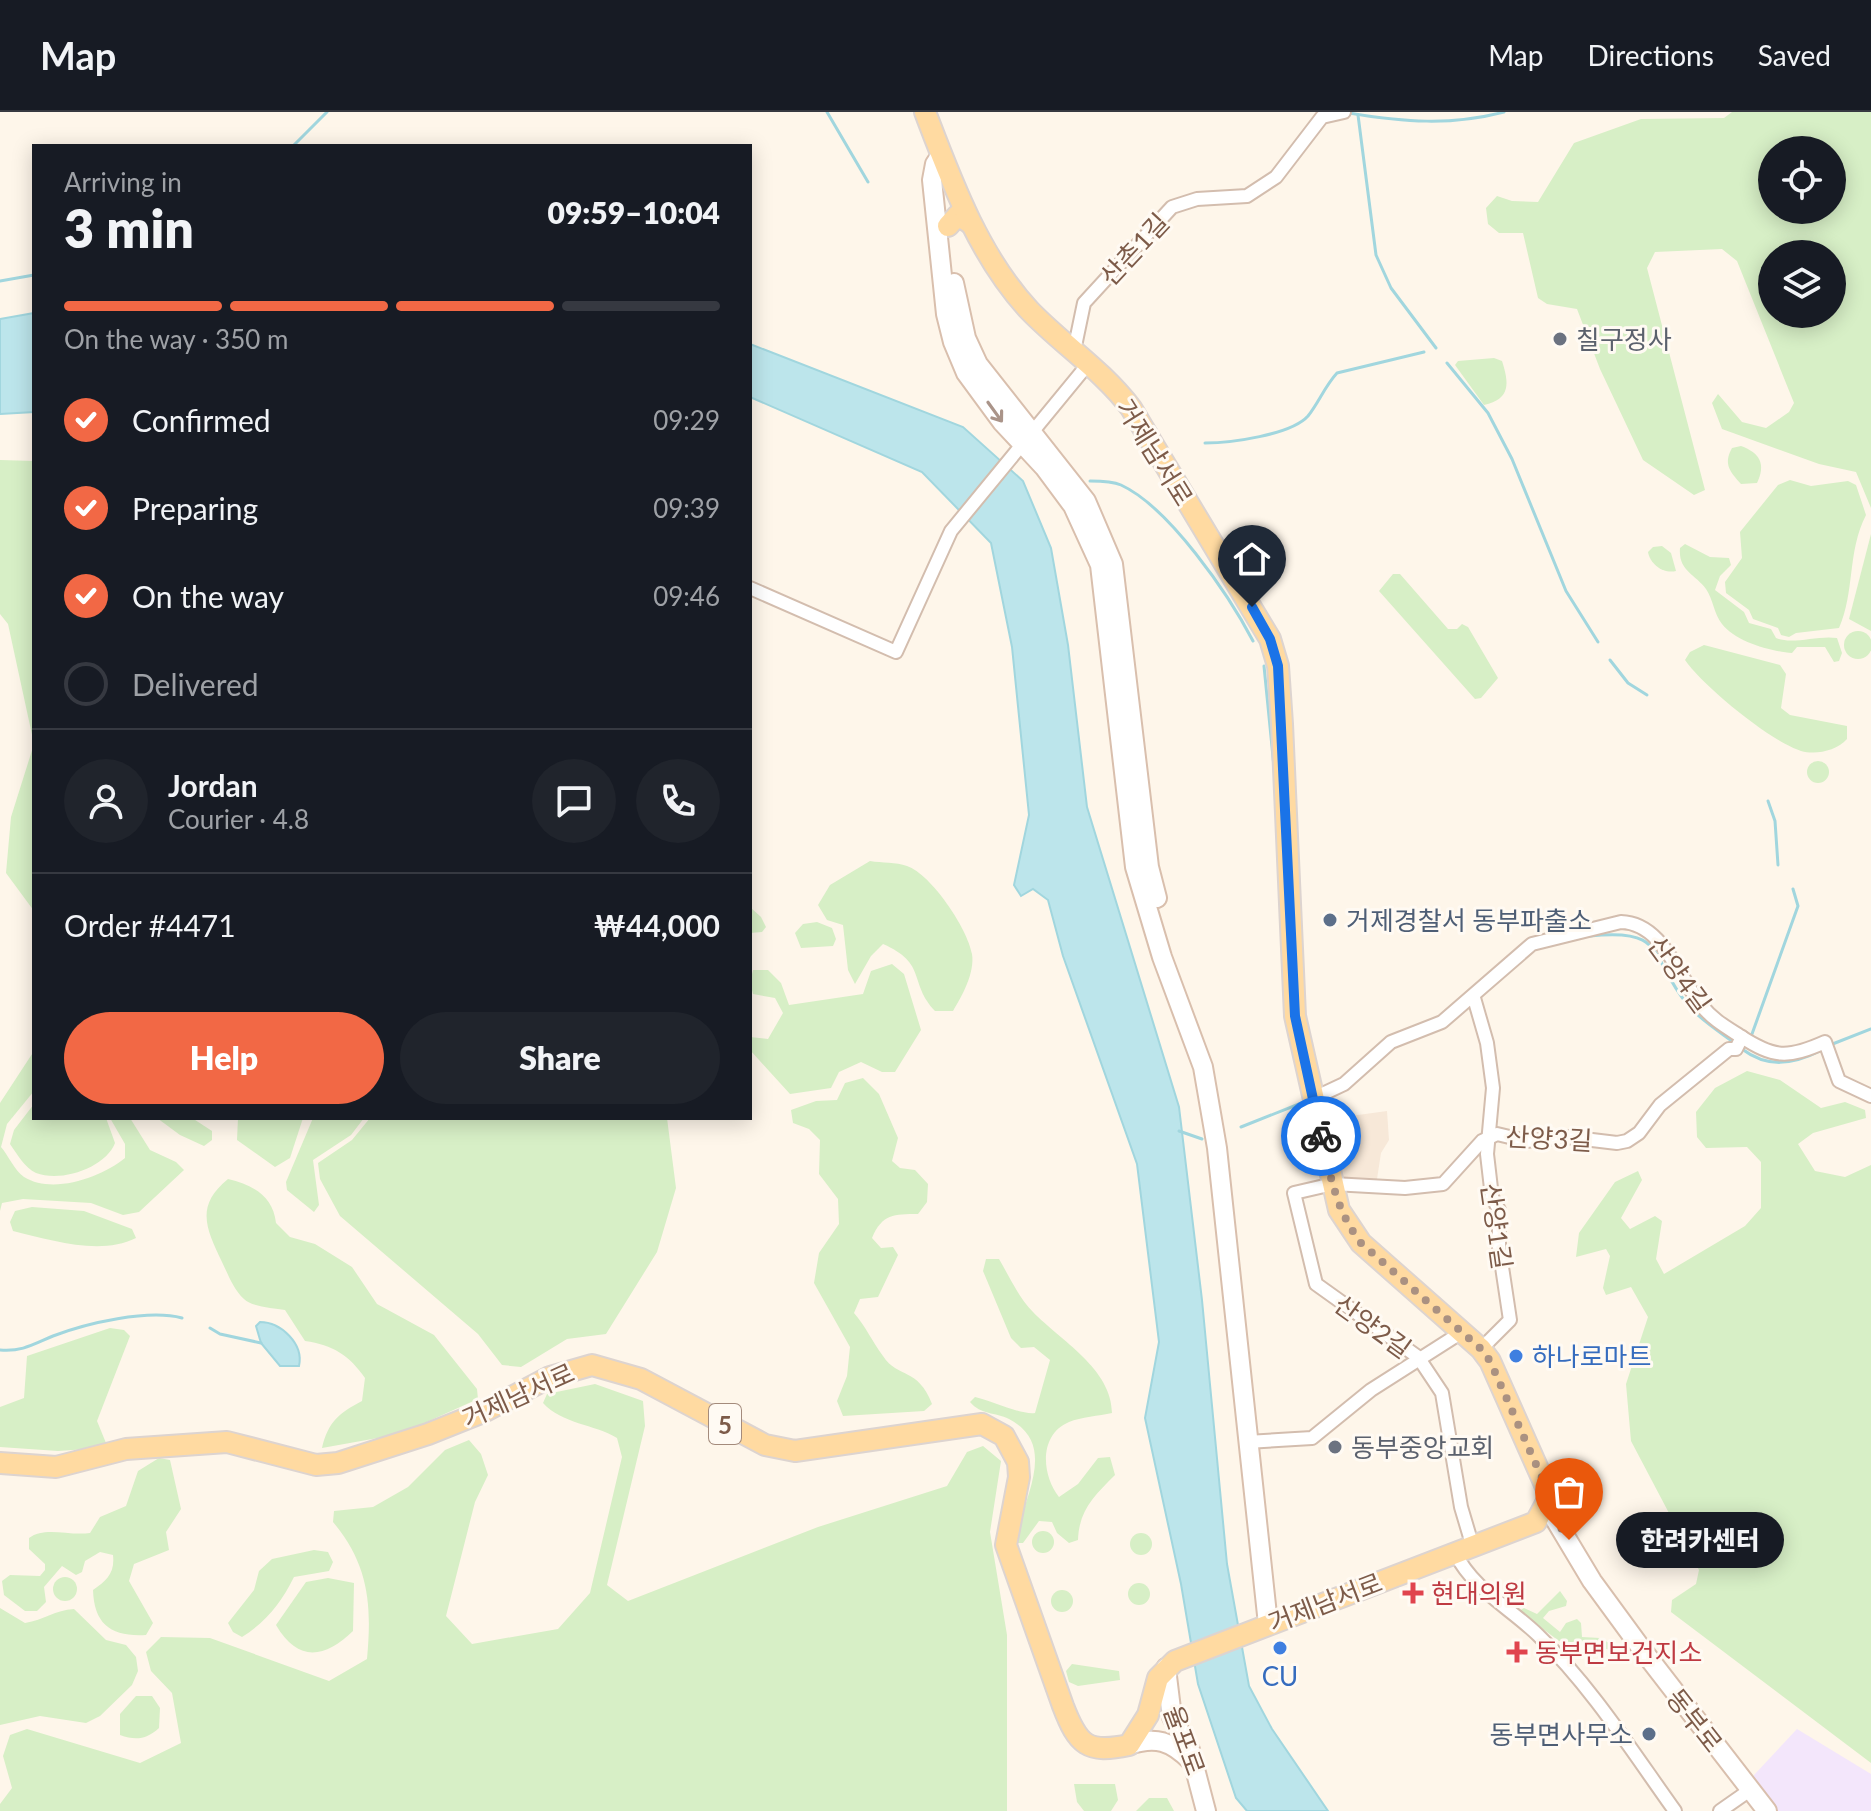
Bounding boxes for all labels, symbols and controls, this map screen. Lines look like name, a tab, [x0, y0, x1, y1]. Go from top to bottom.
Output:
text: Map	[40, 32, 116, 78]
text: Map	[1488, 38, 1543, 72]
text: Directions	[1587, 38, 1714, 72]
text: Saved	[1758, 38, 1831, 72]
map controls	[1758, 136, 1846, 328]
button: locate	[1758, 136, 1846, 224]
text: Arriving in	[64, 166, 182, 198]
text: 09:59–10:04	[547, 194, 720, 230]
text: 3 min	[64, 197, 194, 259]
street label: 산촌1길	[1093, 206, 1175, 292]
button: layers	[1758, 240, 1846, 328]
text: On the way · 350 m	[64, 323, 288, 355]
place label: 칠구정사	[1576, 323, 1672, 355]
marker: 칠구정사	[1551, 330, 1569, 348]
street label: 거제남서로	[1110, 393, 1200, 511]
icon: check	[64, 398, 108, 442]
one-way arrow	[987, 401, 1003, 423]
text: Confirmed	[132, 402, 271, 438]
text: 09:29	[653, 404, 720, 436]
icon: check	[64, 486, 108, 530]
text: Preparing	[132, 490, 258, 526]
text: 09:39	[653, 492, 720, 524]
pin	[1218, 525, 1286, 607]
icon: home	[1230, 537, 1274, 581]
icon: check	[64, 574, 108, 618]
text: On the way	[132, 578, 284, 614]
text: 09:46	[653, 580, 720, 612]
text: Delivered	[132, 666, 259, 702]
button: person	[64, 759, 148, 843]
button: chat	[532, 759, 616, 843]
button: phone	[636, 759, 720, 843]
text: Jordan	[168, 767, 258, 803]
text: Courier · 4.8	[168, 803, 309, 835]
place label: 거제경찰서 동부파출소	[1346, 904, 1592, 936]
text: Order #4471	[64, 907, 236, 943]
text: ₩44,000	[594, 907, 720, 943]
marker: 거제경찰서 동부파출소	[1321, 911, 1339, 929]
street label: 산양4길	[1642, 929, 1718, 1019]
button: Help	[64, 1012, 384, 1104]
button: Share	[400, 1012, 720, 1104]
courier	[1281, 1096, 1361, 1176]
icon: bike	[1299, 1114, 1343, 1158]
street label: 산양3길	[1505, 1120, 1593, 1156]
street label: 산양1길	[1475, 1181, 1519, 1271]
street label: 산양2길	[1328, 1288, 1418, 1364]
place label: 하나로마트	[1532, 1340, 1652, 1372]
marker: 하나로마트	[1507, 1347, 1525, 1365]
street label: 거제남서로	[457, 1356, 579, 1434]
road number: 5	[709, 1404, 741, 1444]
place label: 동부중앙교회	[1351, 1431, 1495, 1463]
marker: 동부중앙교회	[1326, 1438, 1344, 1456]
pin	[1535, 1458, 1603, 1540]
icon: bag	[1547, 1470, 1591, 1514]
callout: 한려카센터	[1617, 1512, 1785, 1568]
text: 한려카센터	[1640, 1524, 1760, 1556]
street label: 거제남서로	[1263, 1566, 1387, 1638]
place label: 현대의원	[1431, 1577, 1527, 1609]
marker: 현대의원	[1402, 1582, 1424, 1604]
place label: 동부면보건지소	[1535, 1636, 1702, 1668]
marker: CU	[1271, 1639, 1289, 1657]
marker: 동부면보건지소	[1506, 1641, 1528, 1663]
place label: CU	[1262, 1660, 1298, 1692]
street label: 동부로	[1660, 1682, 1730, 1758]
street label: 율포로	[1158, 1701, 1212, 1779]
place label: 동부면사무소	[1489, 1718, 1633, 1750]
marker: 동부면사무소	[1640, 1725, 1658, 1743]

